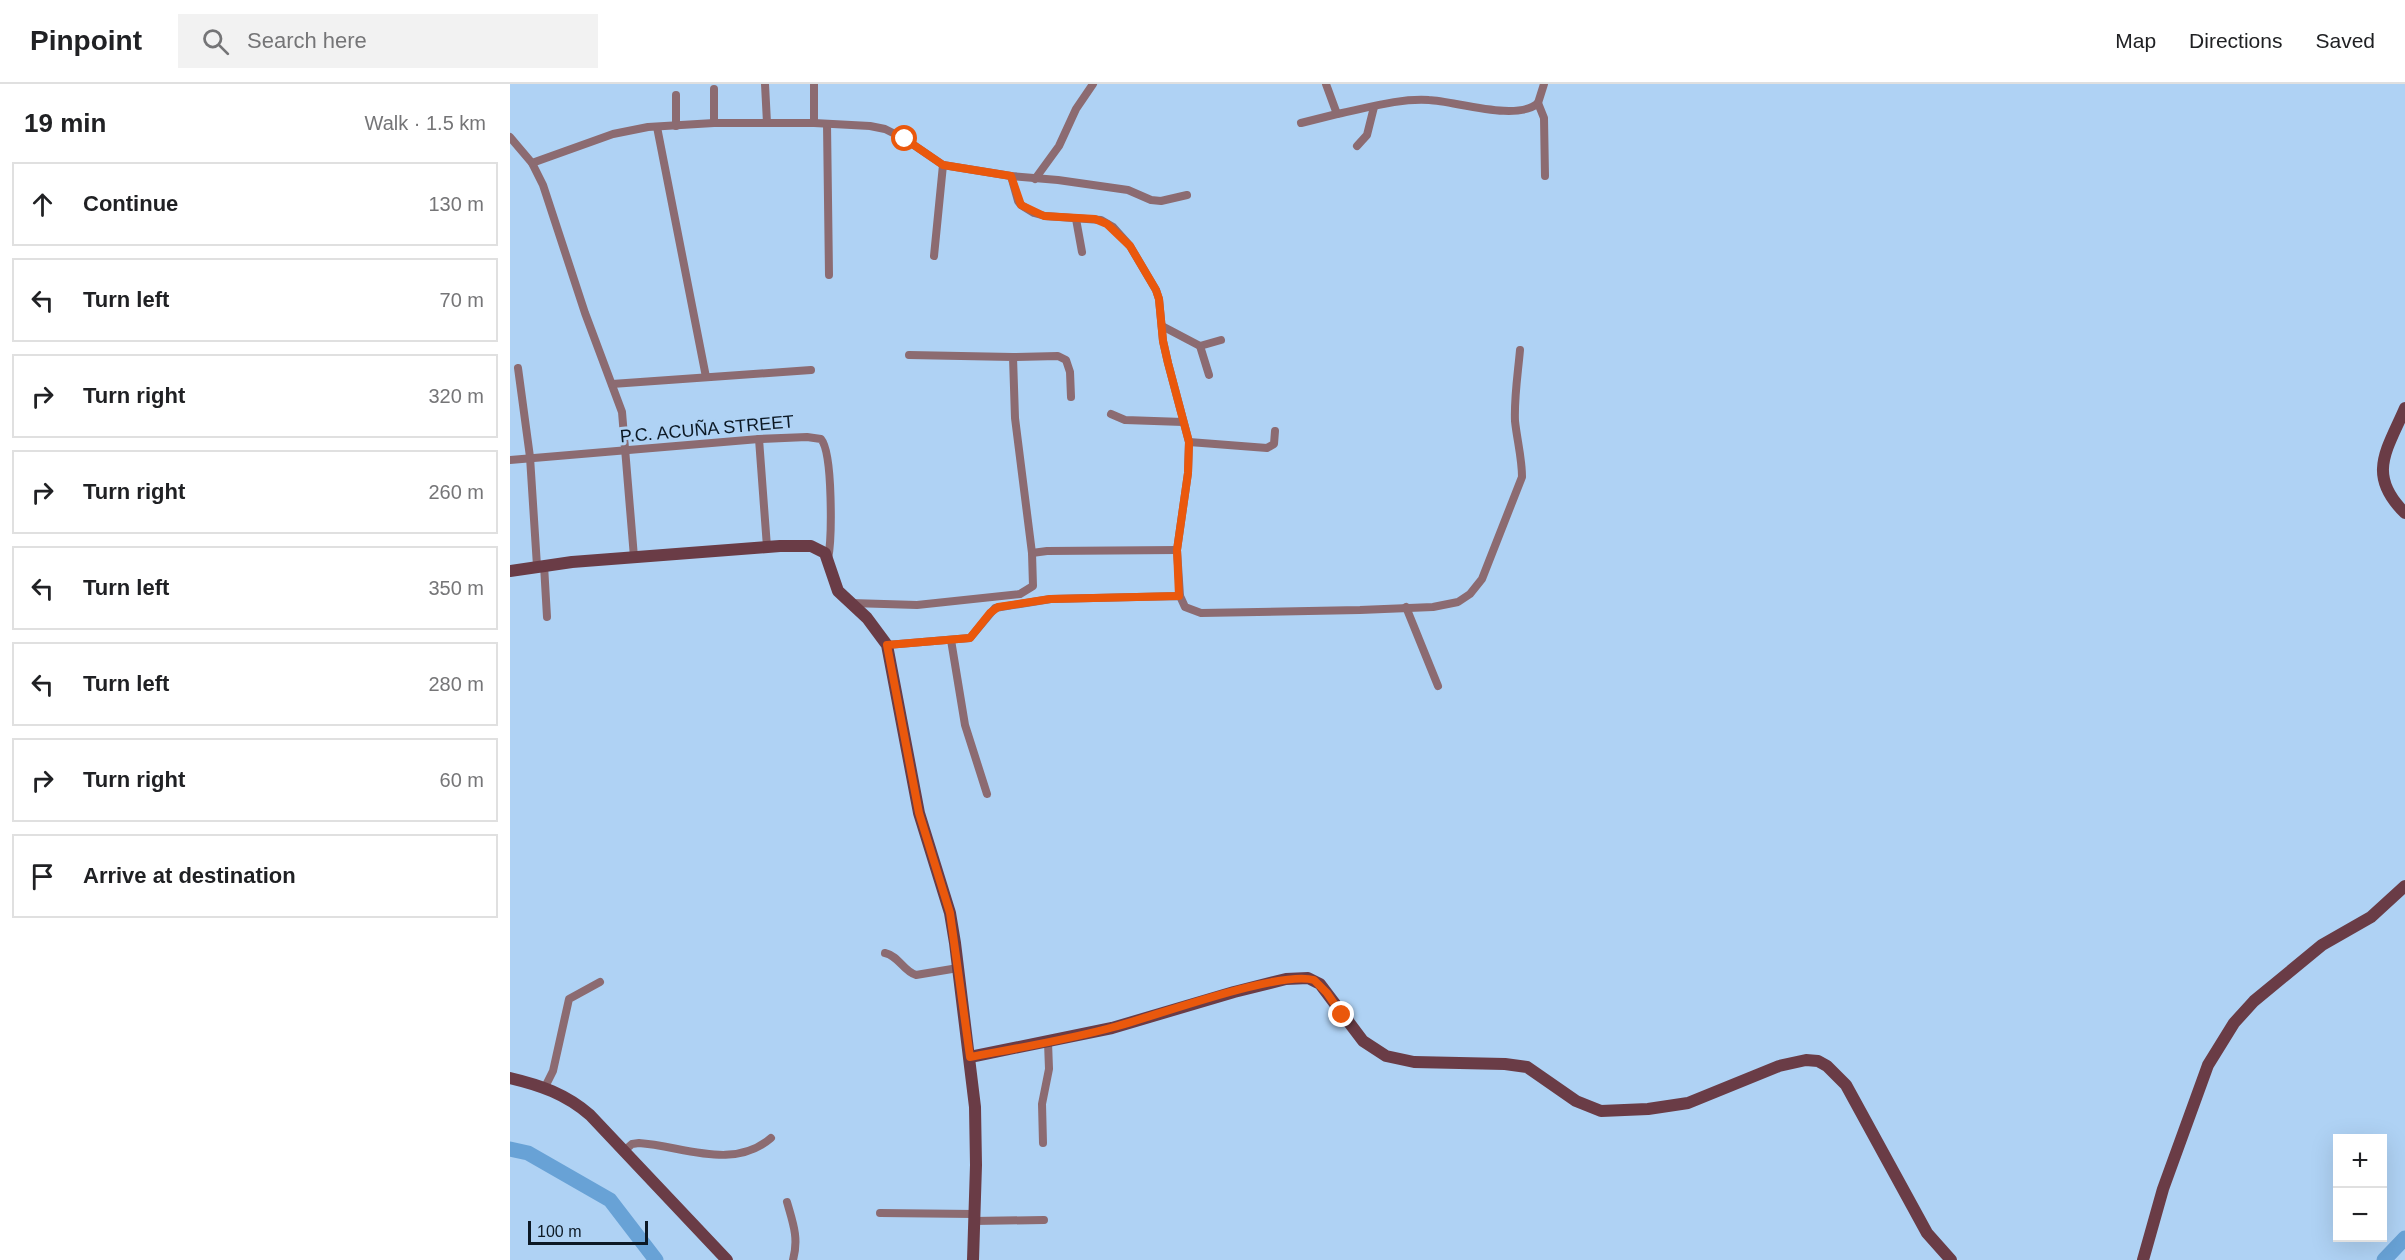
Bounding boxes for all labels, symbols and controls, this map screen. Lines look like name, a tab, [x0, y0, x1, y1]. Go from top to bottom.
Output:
search box	[178, 14, 598, 68]
text: Pinpoint	[30, 25, 142, 56]
icon: search	[199, 25, 232, 58]
text: Search here	[247, 28, 367, 53]
text: Map	[2115, 29, 2156, 52]
text: Directions	[2189, 29, 2282, 52]
text: Saved	[2315, 29, 2375, 52]
text: 19 min	[24, 108, 106, 138]
text: Walk · 1.5 km	[365, 112, 486, 134]
route start	[891, 125, 917, 151]
icon: ahead	[26, 188, 59, 221]
text: Continue	[83, 191, 178, 216]
text: 130 m	[428, 193, 484, 215]
icon: left	[26, 284, 59, 317]
text: Turn left	[83, 287, 169, 312]
text: 70 m	[440, 289, 484, 311]
icon: right	[26, 380, 59, 413]
text: Turn right	[83, 383, 185, 408]
text: 320 m	[428, 385, 484, 407]
street label: P.C. ACUÑA STREET	[619, 410, 795, 447]
icon: right	[26, 476, 59, 509]
text: Turn right	[83, 479, 185, 504]
text: 260 m	[428, 481, 484, 503]
icon: left	[26, 572, 59, 605]
text: Turn left	[83, 575, 169, 600]
text: 350 m	[428, 577, 484, 599]
icon: left	[26, 668, 59, 701]
text: Turn left	[83, 671, 169, 696]
text: 280 m	[428, 673, 484, 695]
icon: right	[26, 764, 59, 797]
text: Turn right	[83, 767, 185, 792]
text: 60 m	[440, 769, 484, 791]
icon: arrive	[26, 860, 59, 893]
text: Arrive at destination	[83, 863, 296, 888]
route end	[1328, 1001, 1354, 1027]
map controls	[2333, 1134, 2387, 1242]
button: +	[2333, 1134, 2387, 1188]
button: −	[2333, 1188, 2387, 1242]
scale bar	[528, 1218, 648, 1246]
text: 100 m	[537, 1223, 581, 1240]

